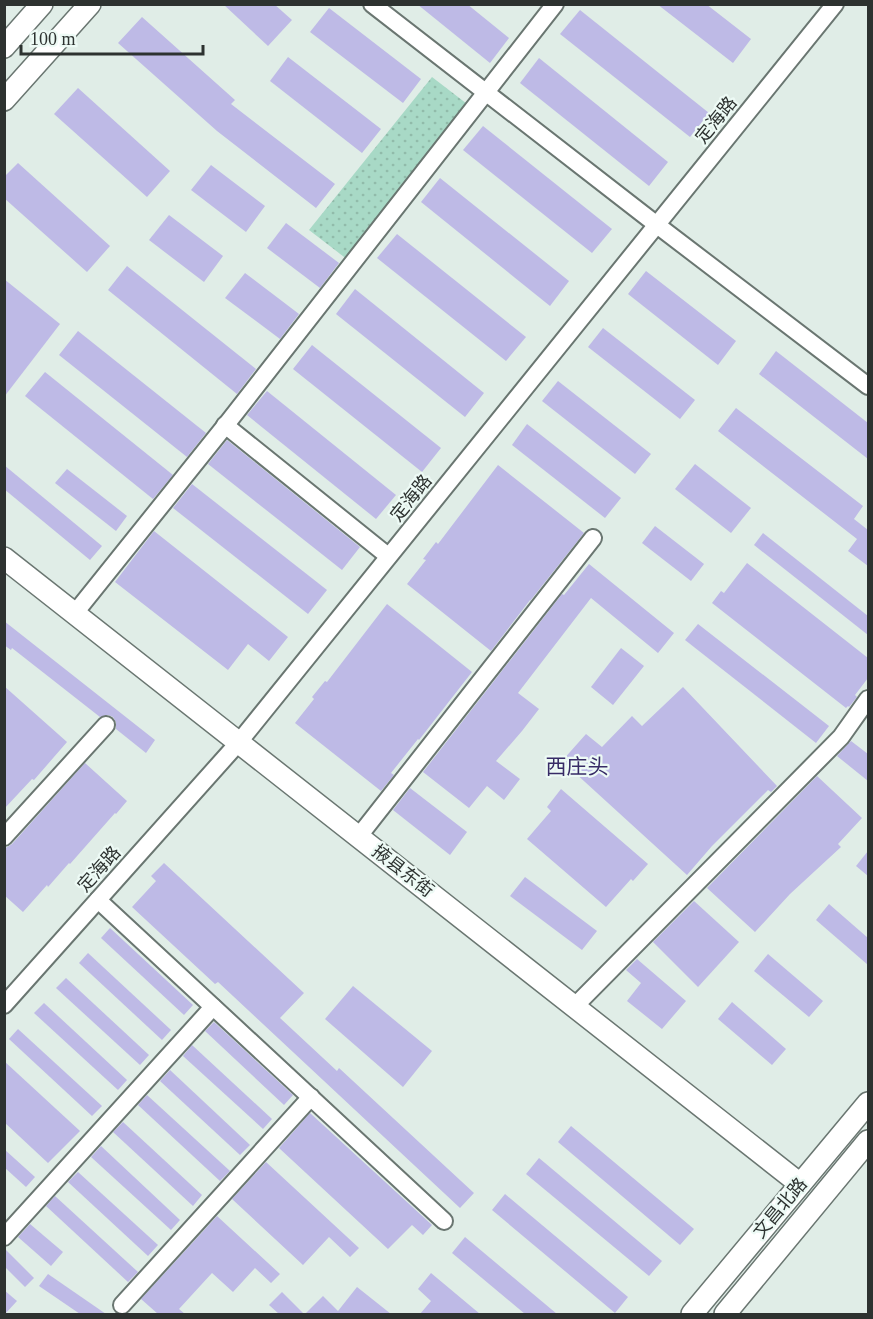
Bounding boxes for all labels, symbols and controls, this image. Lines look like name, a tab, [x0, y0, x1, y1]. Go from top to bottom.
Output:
scale bar	[21, 18, 202, 56]
text: 100 m	[30, 29, 76, 49]
street label: 定海路	[691, 93, 741, 147]
street label: 定海路	[386, 471, 436, 525]
district label: 西庄头	[546, 755, 609, 779]
street label: 掖县东街	[368, 841, 438, 901]
street label: 定海路	[74, 842, 124, 896]
street label: 文昌北路	[749, 1174, 811, 1242]

